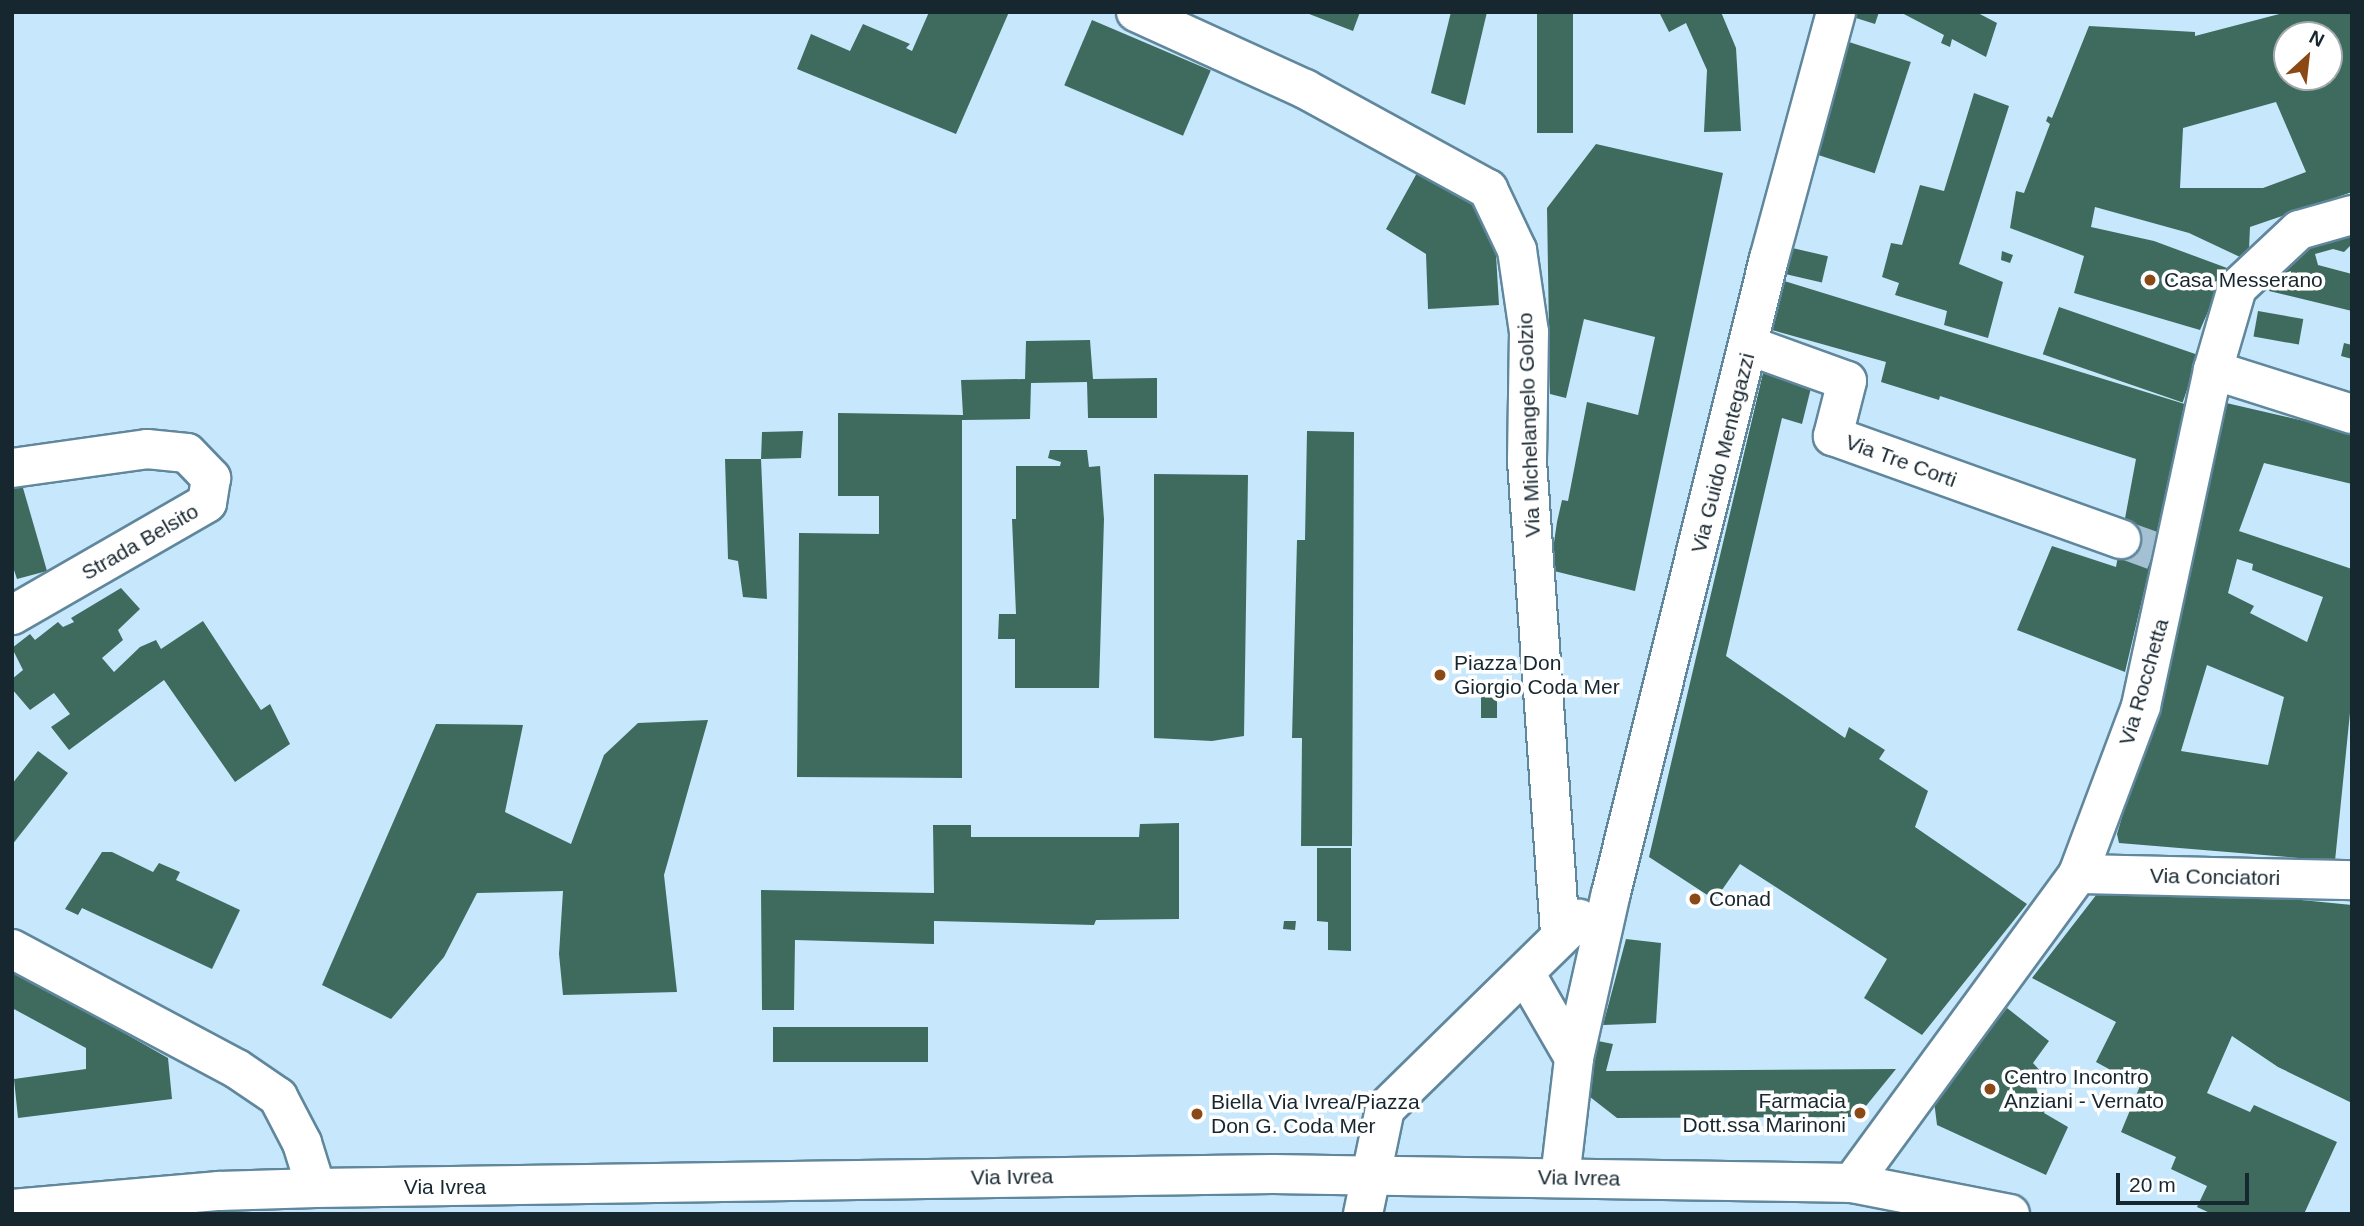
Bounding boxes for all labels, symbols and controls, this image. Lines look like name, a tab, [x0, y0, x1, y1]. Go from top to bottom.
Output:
north arrow	[2273, 21, 2343, 91]
text: N	[2306, 26, 2328, 51]
place label: Casa Messerano	[2164, 267, 2323, 293]
marker: Casa Messerano	[2142, 272, 2158, 288]
street label: Via Michelangelo Golzio	[1512, 312, 1546, 538]
street label: Via Guido Mentegazzi	[1686, 350, 1760, 556]
street label: Via Tre Corti	[1842, 429, 1960, 493]
street label: Strada Belsito	[77, 498, 203, 586]
street label: Via Rocchetta	[2114, 616, 2174, 748]
place label: Piazza Don Giorgio Coda Mer	[1454, 650, 1620, 700]
marker: Piazza Don Giorgio Coda Mer	[1432, 667, 1448, 683]
street label: Via Conciatori	[2150, 863, 2280, 891]
place label: Conad	[1709, 886, 1771, 912]
marker: Conad	[1687, 891, 1703, 907]
place label: Centro Incontro Anziani - Vernato	[2004, 1064, 2164, 1114]
marker: Centro Incontro Anziani - Vernato	[1982, 1081, 1998, 1097]
place label: Farmacia Dott.ssa Marinoni	[1683, 1088, 1846, 1138]
place label: Biella Via Ivrea/Piazza Don G. Coda Mer	[1211, 1089, 1420, 1139]
marker: Farmacia Dott.ssa Marinoni	[1852, 1105, 1868, 1121]
marker: Biella Via Ivrea/Piazza Don G. Coda Mer	[1189, 1106, 1205, 1122]
scale bar	[2119, 1160, 2252, 1204]
street label: Via Ivrea	[971, 1164, 1053, 1190]
street label: Via Ivrea	[1538, 1165, 1620, 1191]
text: 20 m	[2129, 1173, 2176, 1196]
street label: Via Ivrea	[404, 1174, 486, 1200]

